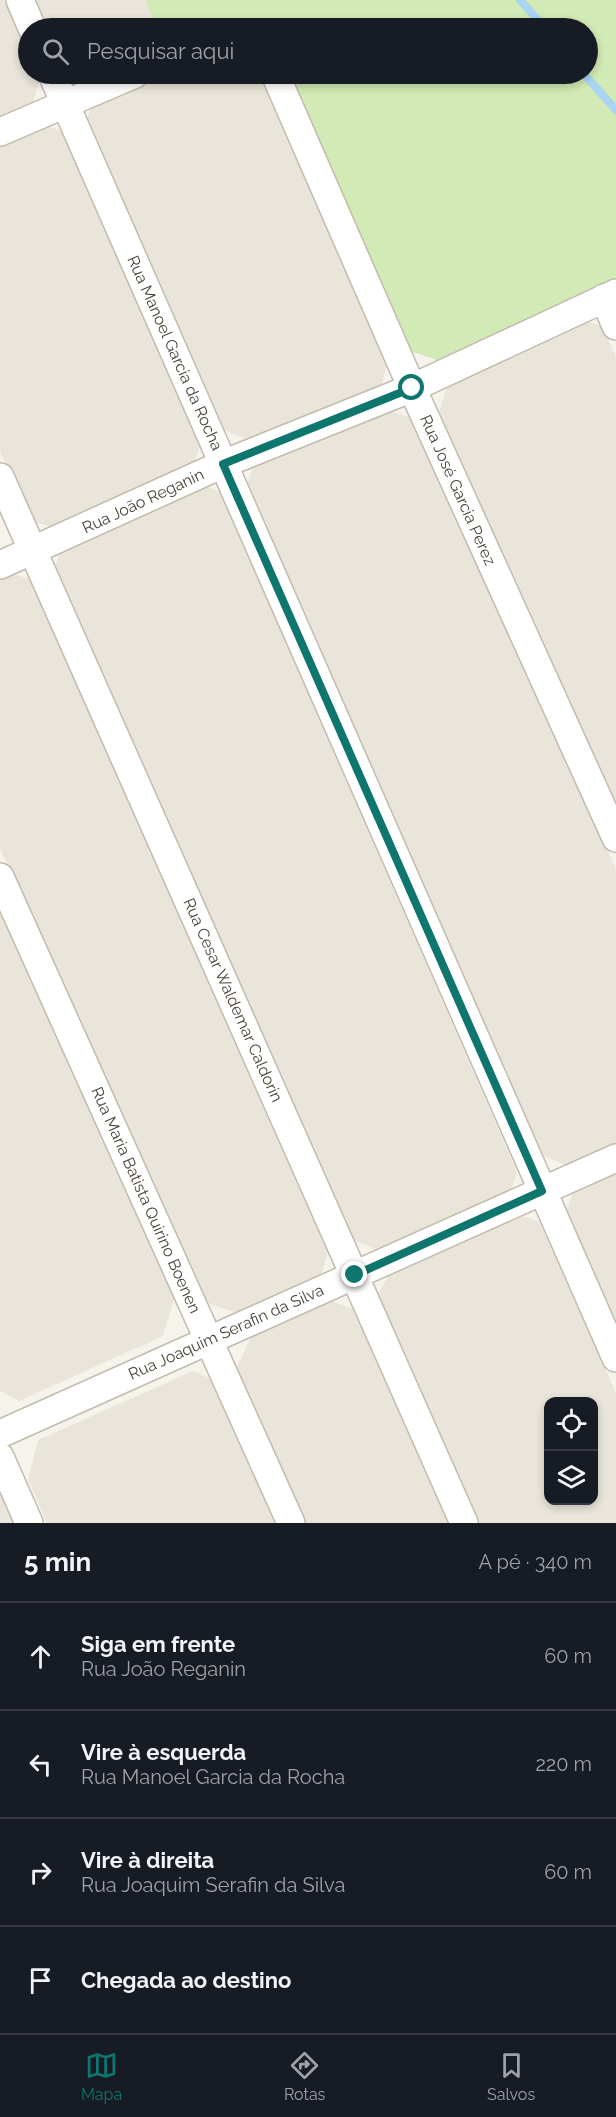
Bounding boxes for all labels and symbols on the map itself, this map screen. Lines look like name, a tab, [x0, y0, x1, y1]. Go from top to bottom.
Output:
street label: Rua Manoel Garcia da Rocha	[123, 253, 227, 453]
route start	[398, 374, 424, 400]
street label: Rua José Garcia Perez	[416, 412, 500, 568]
street label: Rua João Reganin	[79, 465, 207, 537]
street label: Rua Cesar Waldemar Caldorin	[179, 895, 287, 1105]
street label: Rua Maria Batista Quirino Boenen	[87, 1084, 205, 1316]
route end	[341, 1261, 367, 1287]
street label: Rua Joaquim Serafin da Silva	[126, 1280, 326, 1384]

